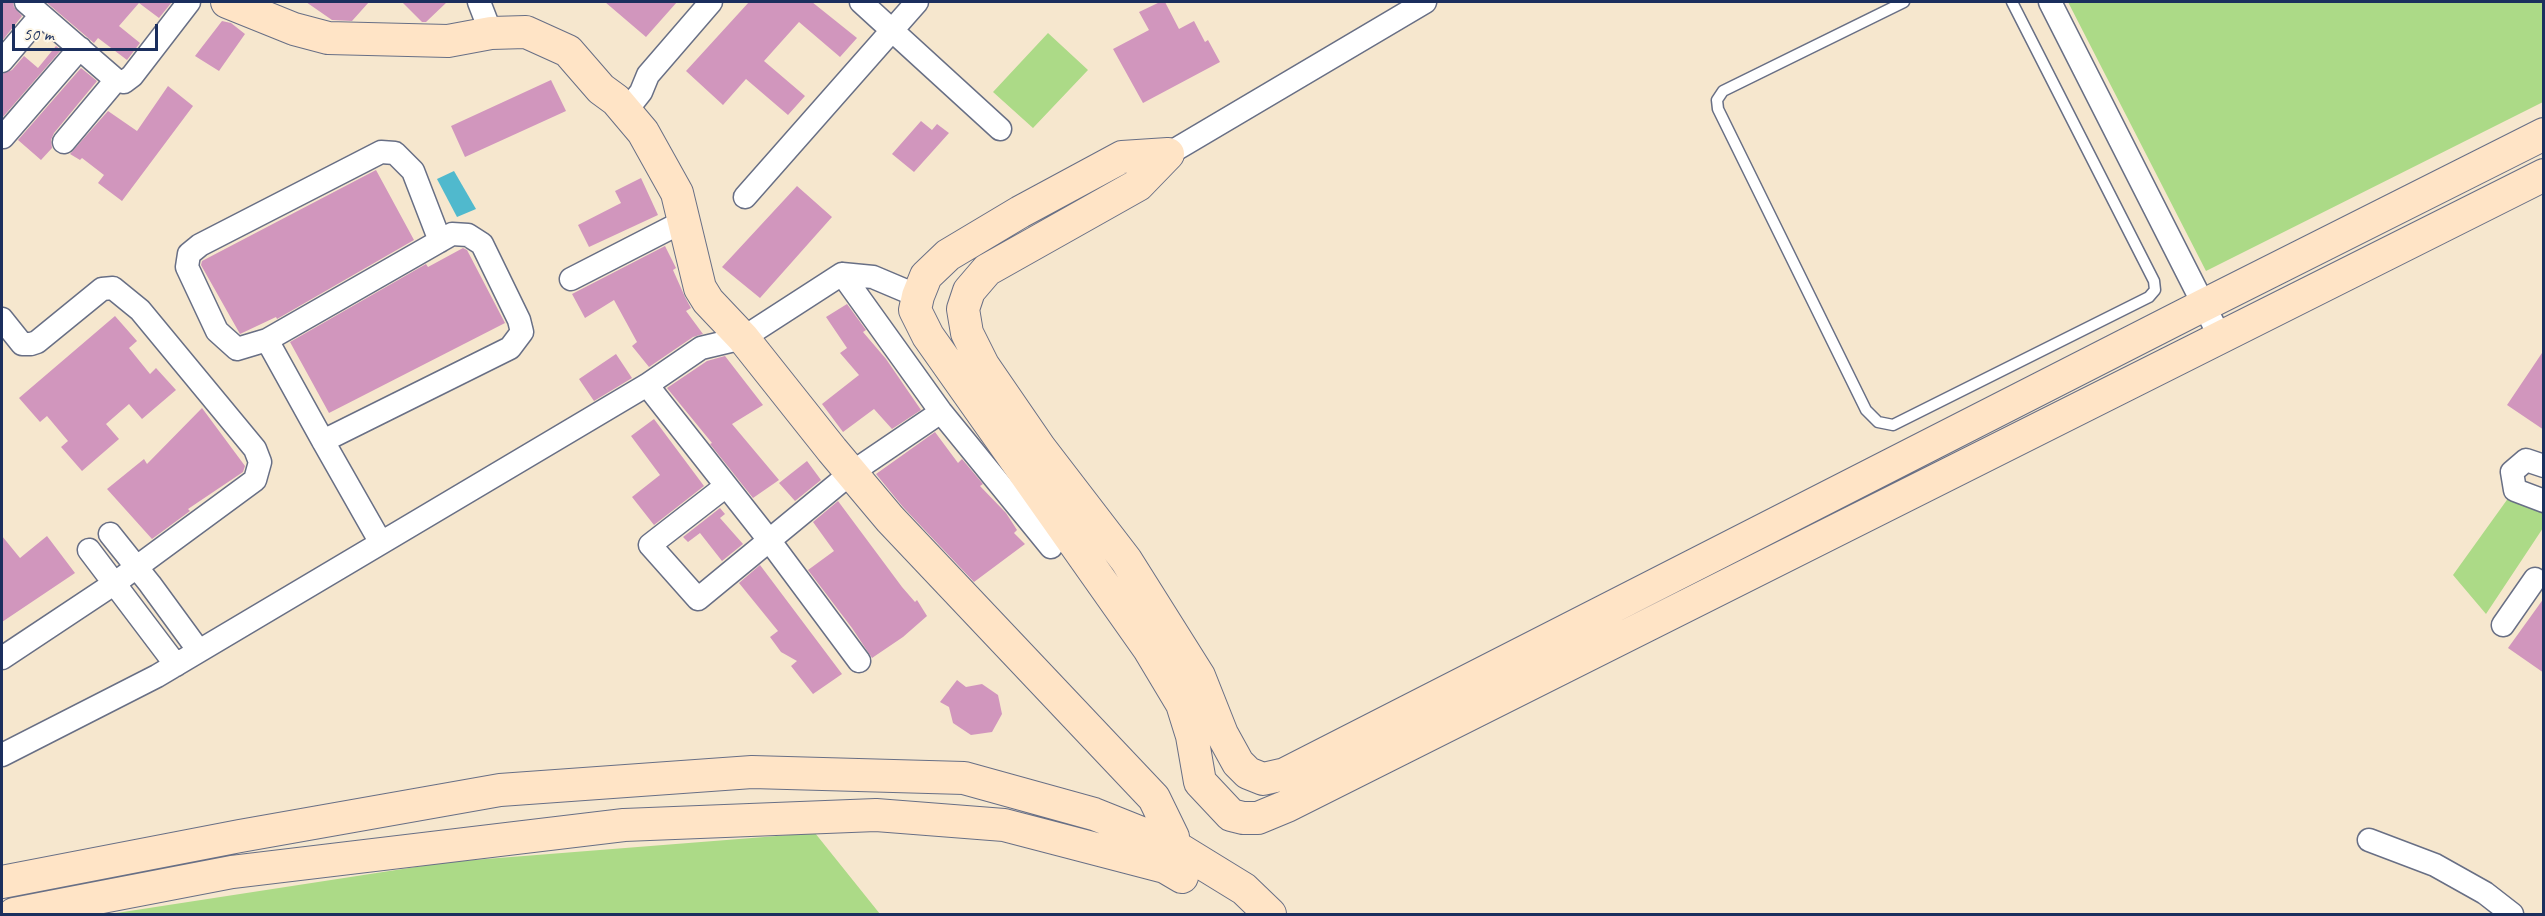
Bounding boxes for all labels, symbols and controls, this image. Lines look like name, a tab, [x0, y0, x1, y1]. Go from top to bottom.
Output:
scale bar	[15, 12, 160, 50]
text: 50 m	[23, 23, 54, 45]

